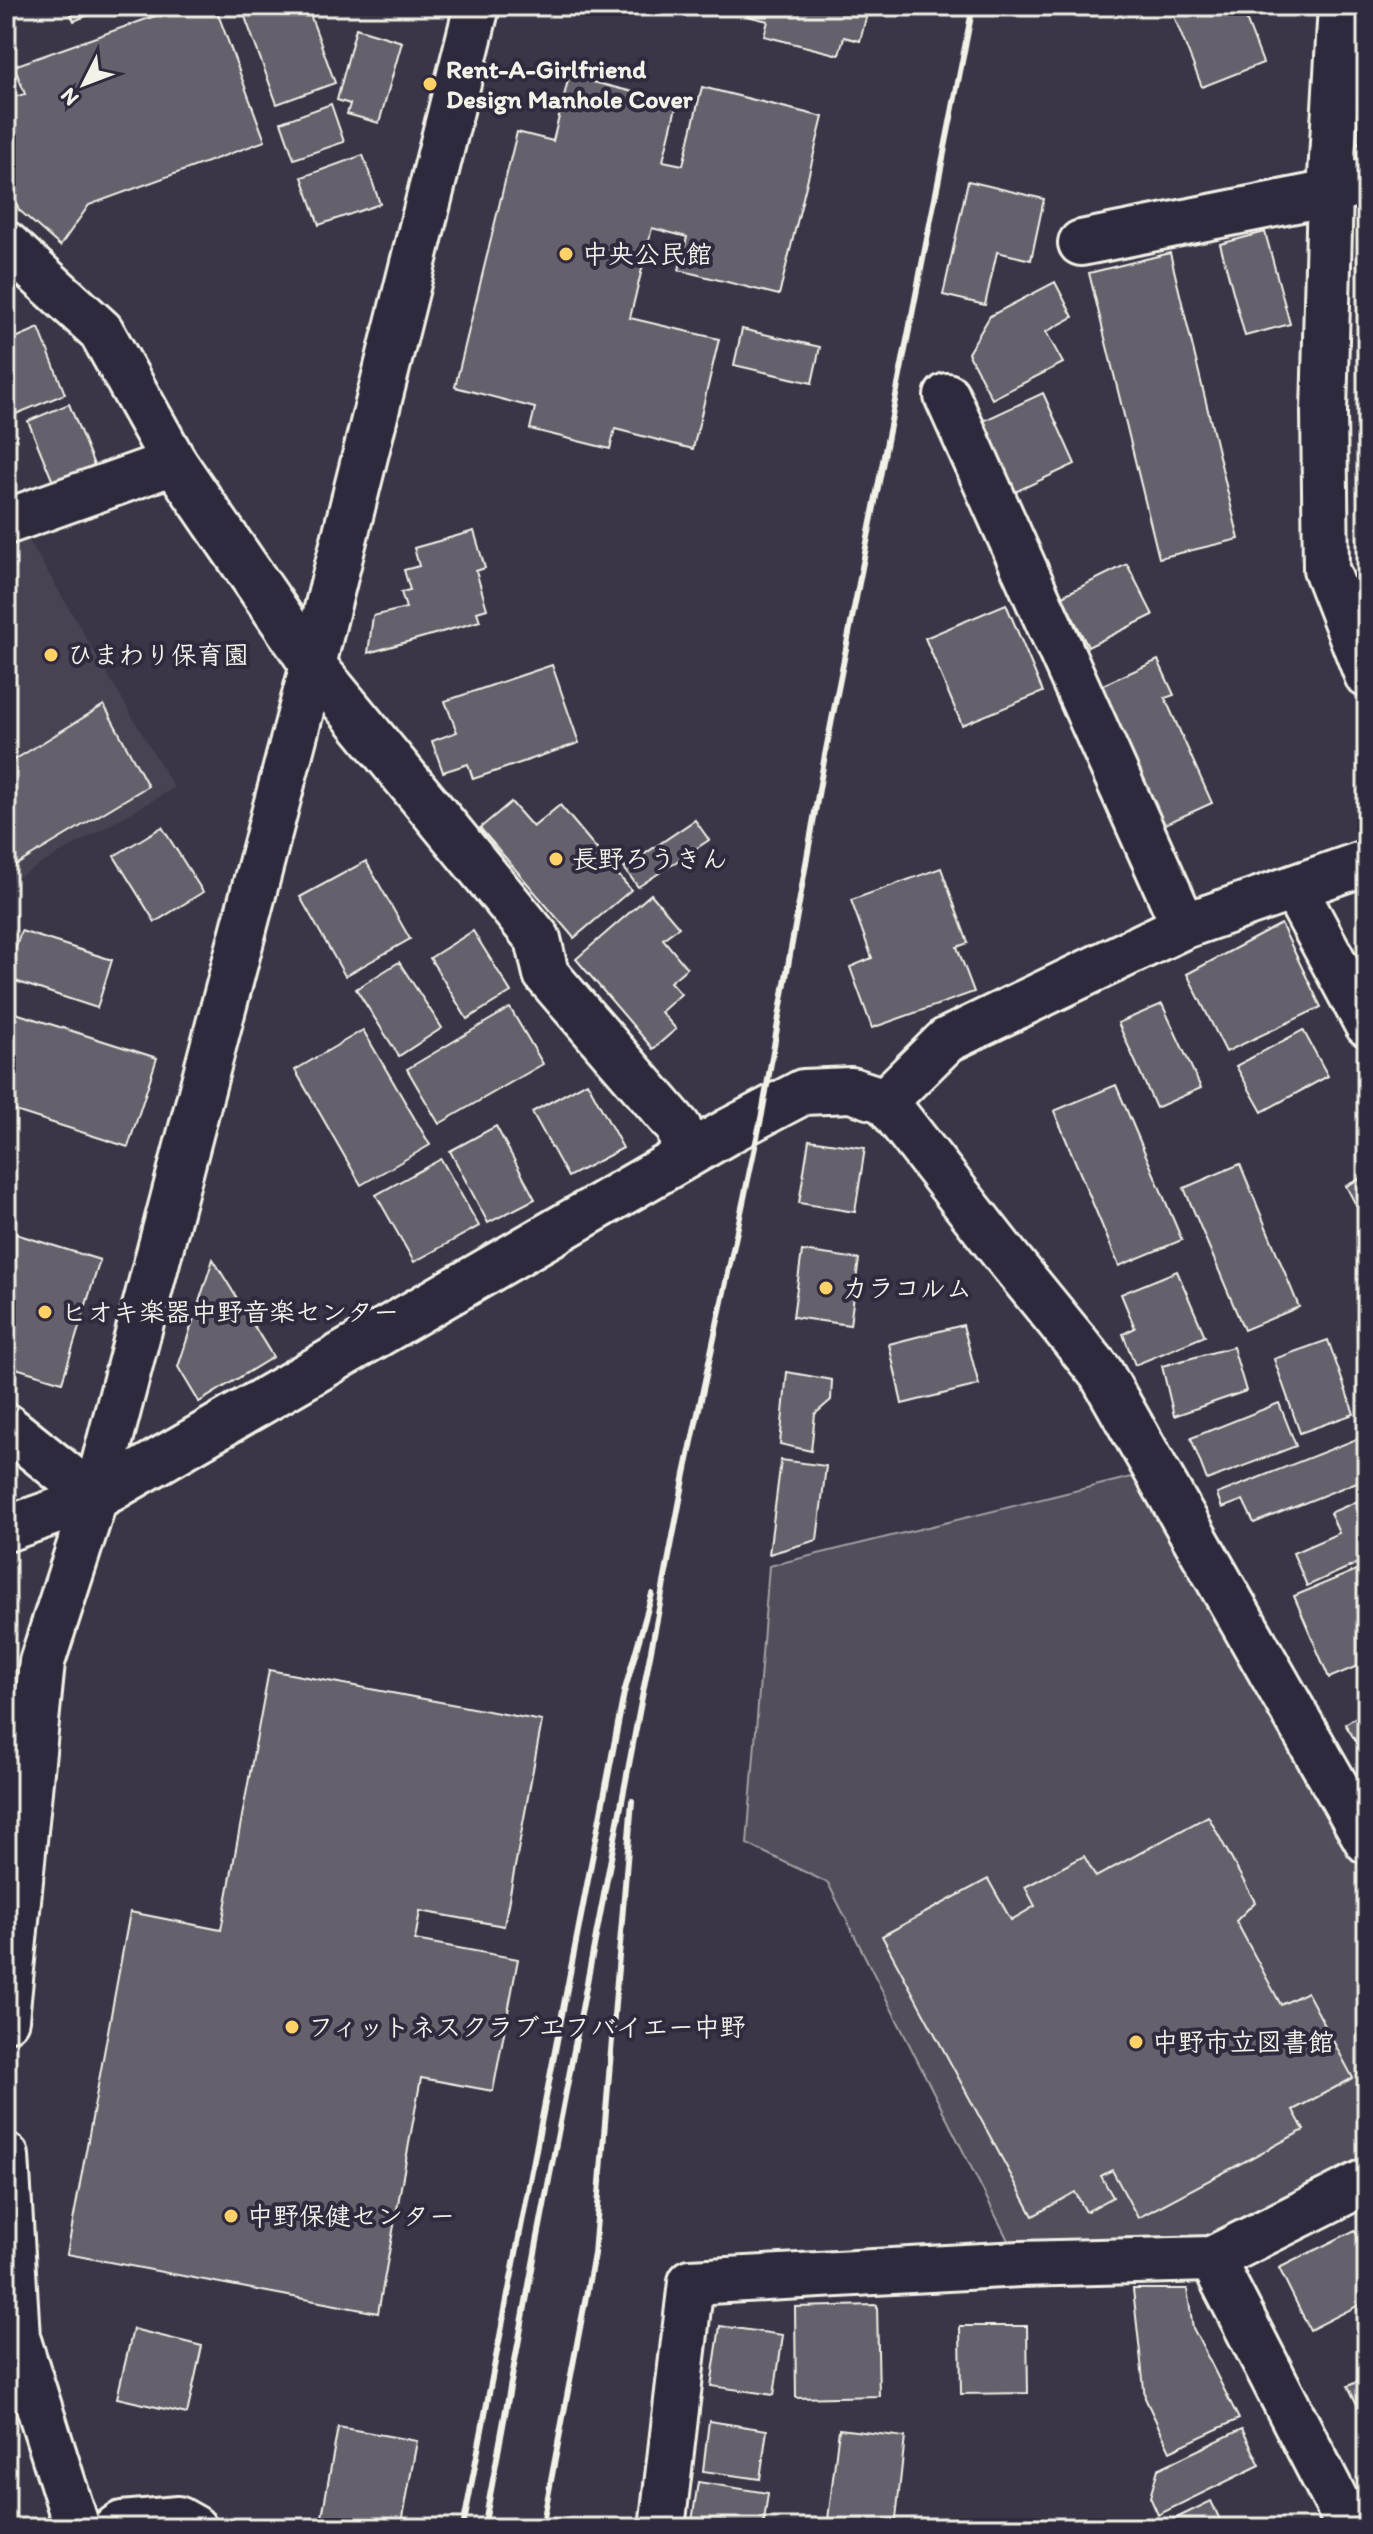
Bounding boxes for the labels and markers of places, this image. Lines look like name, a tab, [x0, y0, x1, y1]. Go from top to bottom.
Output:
place label: Rent-A-Girlfriend Design Manhole Cover	[446, 53, 694, 115]
marker: Rent-A-Girlfriend Design Manhole Cover	[421, 75, 439, 93]
place label: 中央公民館	[582, 238, 712, 270]
marker: 中央公民館	[557, 245, 575, 263]
place label: ひまわり保育園	[67, 639, 249, 671]
marker: ひまわり保育園	[42, 646, 60, 664]
place label: 長野ろうきん	[572, 843, 727, 875]
marker: 長野ろうきん	[547, 850, 565, 868]
place label: カラコルム	[842, 1272, 972, 1304]
marker: カラコルム	[817, 1279, 835, 1297]
place label: ヒオキ楽器中野音楽センター	[61, 1296, 399, 1328]
marker: ヒオキ楽器中野音楽センター	[36, 1303, 54, 1321]
place label: フィットネスクラブエフバイエー中野	[308, 2011, 746, 2043]
marker: フィットネスクラブエフバイエー中野	[283, 2018, 301, 2036]
place label: 中野市立図書館	[1152, 2026, 1334, 2058]
marker: 中野市立図書館	[1127, 2033, 1145, 2051]
place label: 中野保健センター	[247, 2200, 455, 2232]
marker: 中野保健センター	[222, 2207, 240, 2225]

